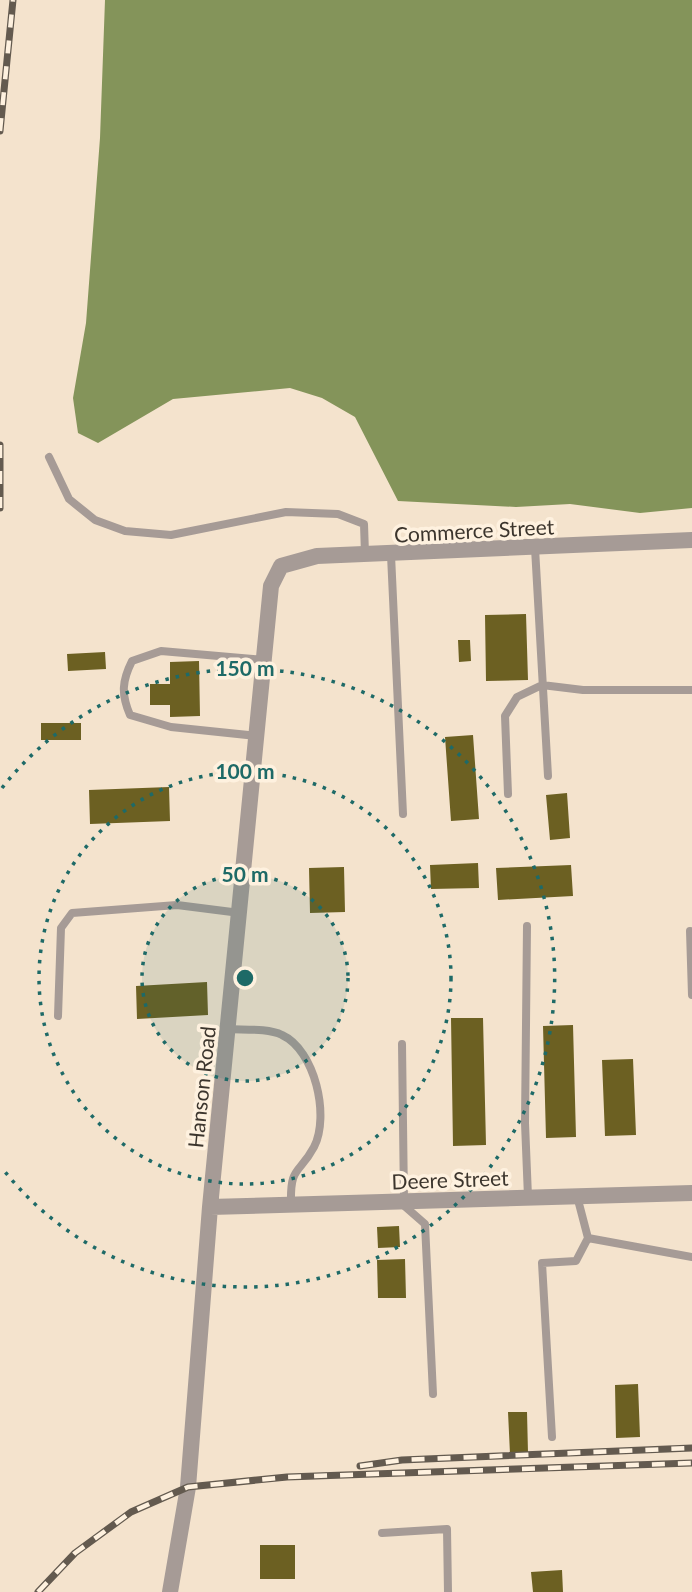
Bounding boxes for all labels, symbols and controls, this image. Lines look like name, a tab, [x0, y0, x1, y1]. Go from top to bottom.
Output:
street label: Commerce Street	[393, 513, 555, 547]
text: 150 m	[215, 655, 275, 680]
text: 100 m	[215, 758, 275, 783]
text: 50 m	[221, 861, 269, 886]
centre of rings	[233, 966, 257, 990]
street label: Hanson Road	[182, 1025, 220, 1149]
street label: Deere Street	[391, 1164, 509, 1194]

